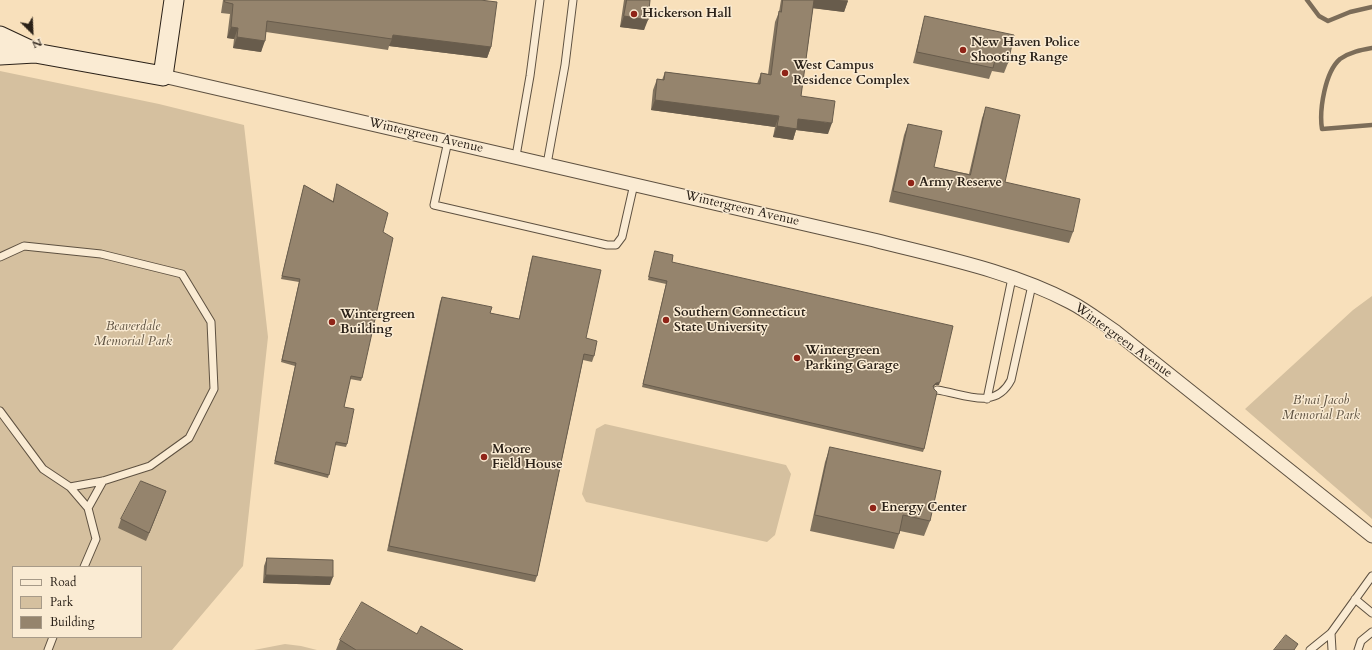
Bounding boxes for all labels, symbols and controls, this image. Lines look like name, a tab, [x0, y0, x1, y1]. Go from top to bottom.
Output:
place label: Hickerson Hall	[642, 6, 732, 22]
marker: Hickerson Hall	[629, 9, 639, 19]
north arrow	[12, 12, 52, 52]
text: N	[30, 35, 45, 52]
place label: New Haven Police Shooting Range	[971, 35, 1080, 66]
marker: New Haven Police Shooting Range	[958, 45, 968, 55]
place label: West Campus Residence Complex	[793, 58, 910, 89]
marker: West Campus Residence Complex	[780, 68, 790, 78]
street label: Wintergreen Avenue	[367, 115, 485, 157]
place label: Army Reserve	[919, 175, 1002, 191]
marker: Army Reserve	[906, 178, 916, 188]
street label: Wintergreen Avenue	[683, 188, 801, 230]
street label: Wintergreen Avenue	[1071, 300, 1175, 382]
place label: Southern Connecticut State University	[674, 305, 805, 336]
place label: Wintergreen Building	[340, 307, 415, 338]
marker: Southern Connecticut State University	[661, 315, 671, 325]
marker: Wintergreen Building	[327, 317, 337, 327]
park label: Beaverdale Memorial Park	[94, 319, 172, 350]
place label: Wintergreen Parking Garage	[805, 343, 899, 374]
marker: Wintergreen Parking Garage	[792, 353, 802, 363]
park label: B'nai Jacob Memorial Park	[1282, 393, 1360, 424]
place label: Moore Field House	[492, 442, 563, 473]
marker: Moore Field House	[479, 452, 489, 462]
place label: Energy Center	[881, 500, 967, 516]
marker: Energy Center	[868, 503, 878, 513]
legend	[12, 566, 142, 638]
text: Road	[50, 574, 76, 590]
text: Park	[50, 594, 73, 610]
text: Building	[50, 614, 94, 630]

